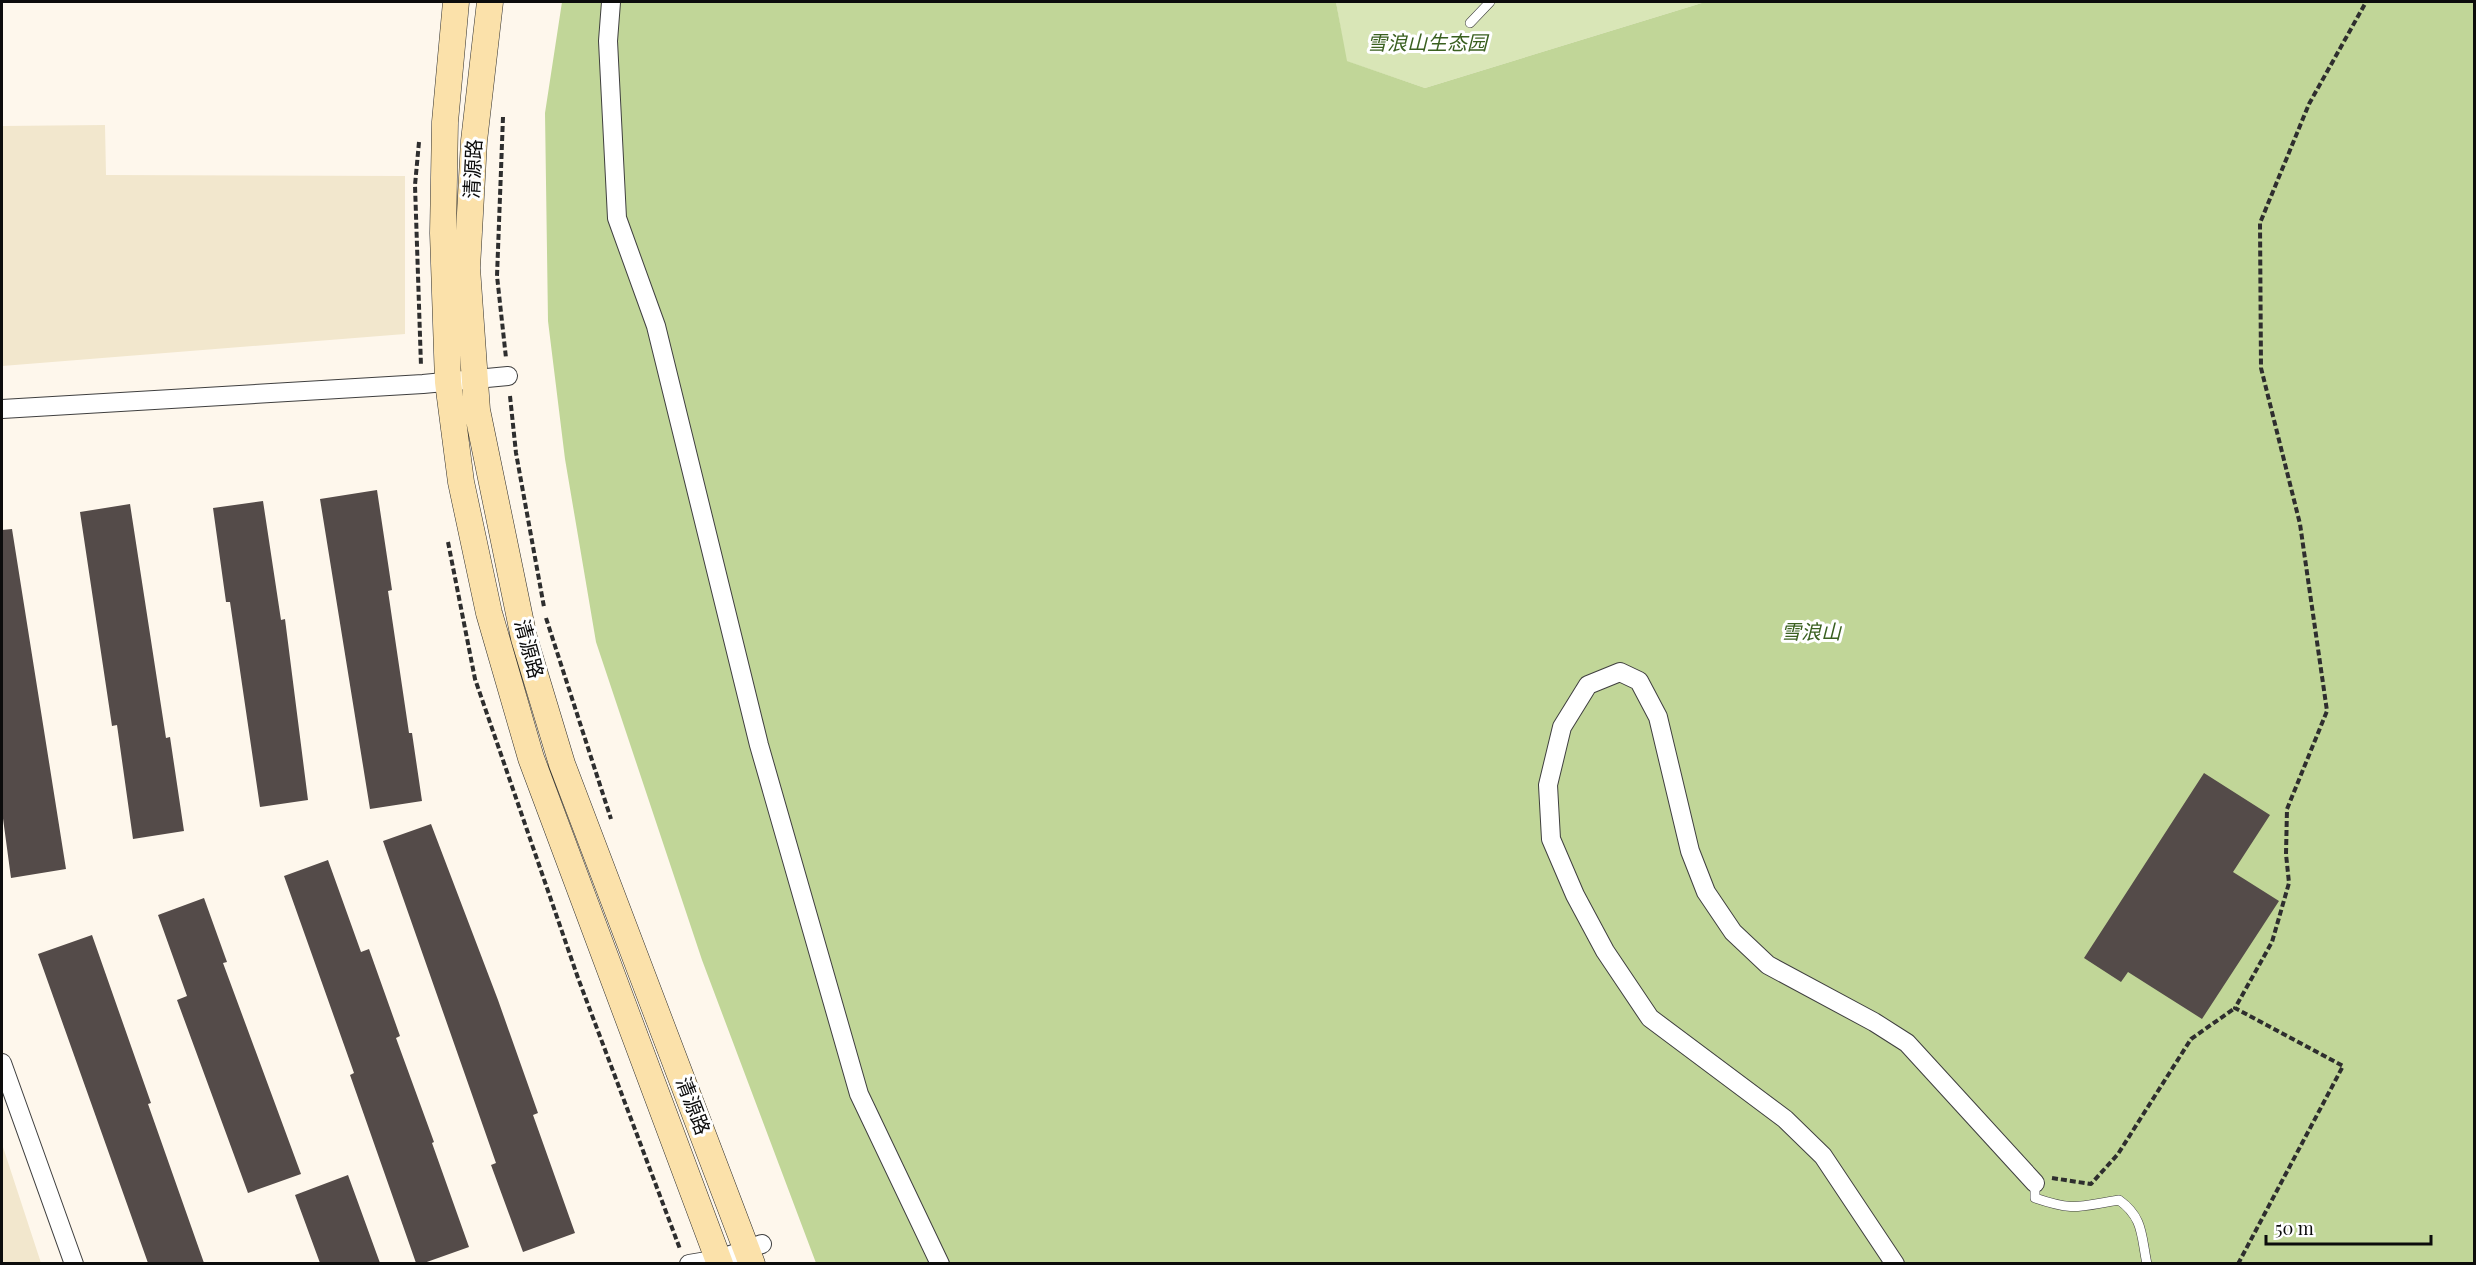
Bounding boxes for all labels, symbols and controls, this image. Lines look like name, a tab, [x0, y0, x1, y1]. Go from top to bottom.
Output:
park label: 雪浪山生态园	[1367, 28, 1490, 55]
street label: 清源路	[456, 138, 487, 200]
street label: 清源路	[510, 616, 551, 681]
park label: 雪浪山	[1781, 617, 1843, 644]
street label: 清源路	[671, 1073, 718, 1138]
scale bar	[2266, 1208, 2431, 1246]
text: 50 m	[2275, 1216, 2314, 1240]

